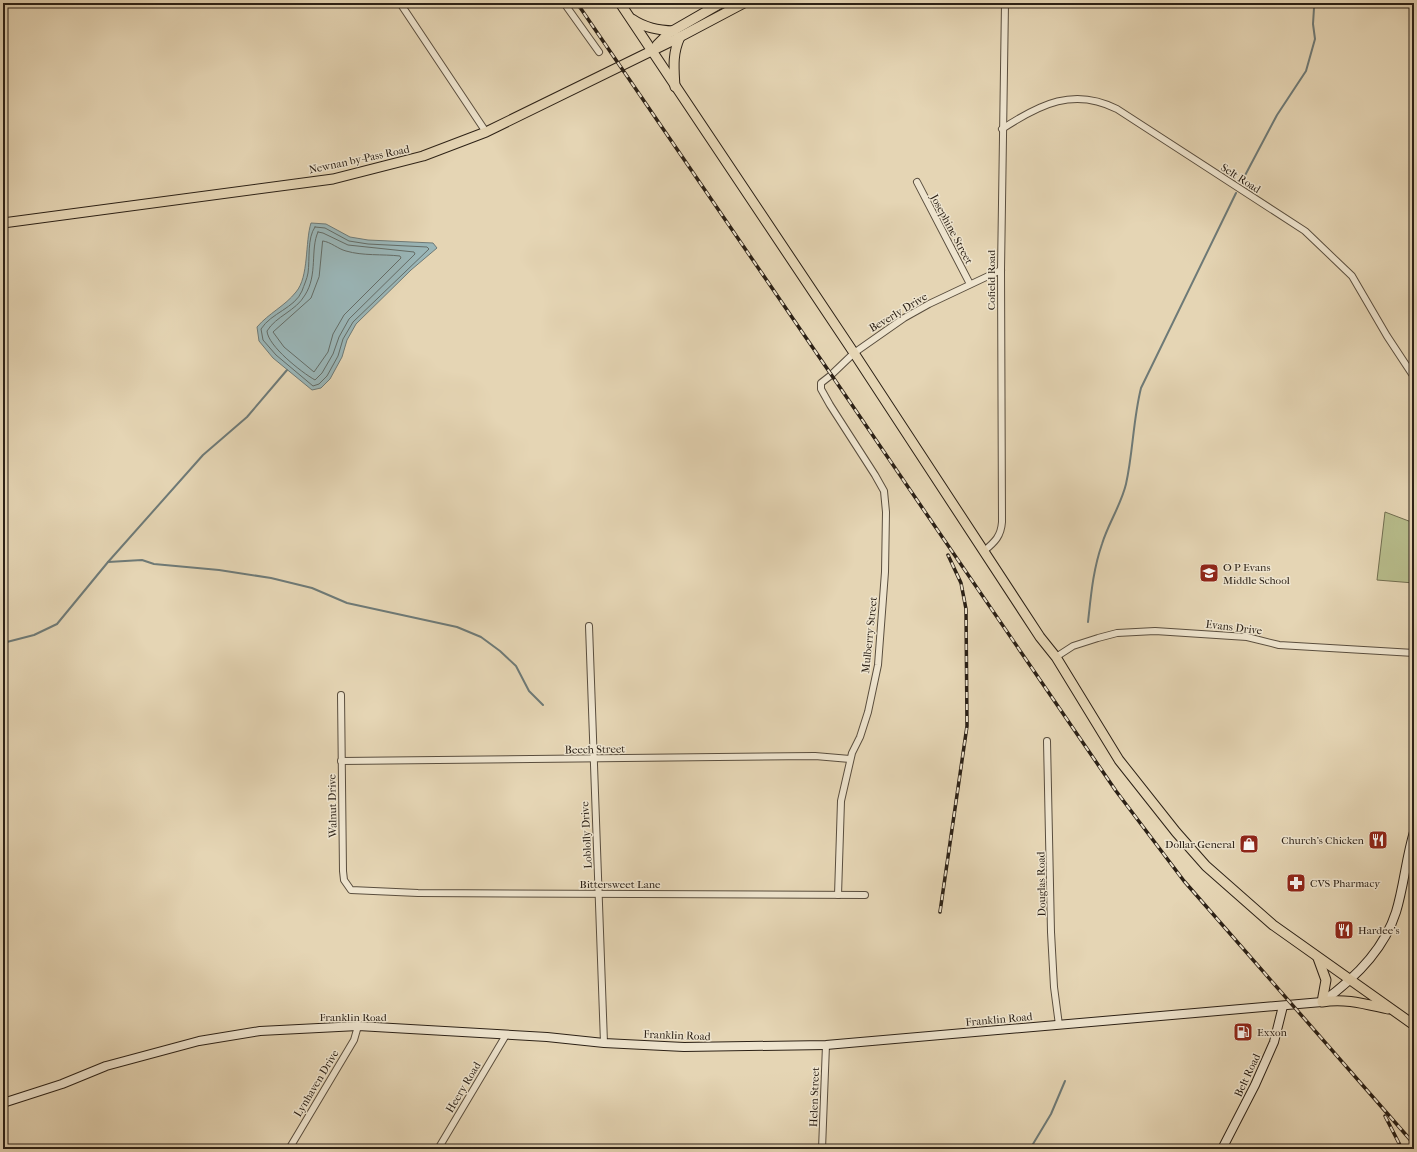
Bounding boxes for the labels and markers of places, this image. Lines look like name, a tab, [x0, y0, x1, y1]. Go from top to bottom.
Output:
place label: O P Evans Middle School	[1223, 561, 1290, 587]
school or university icon: O P Evans Middle School	[1198, 562, 1220, 584]
restaurant icon: Church's Chicken	[1367, 829, 1389, 851]
shop icon: Dollar General	[1238, 833, 1260, 855]
place label: Church's Chicken	[1281, 834, 1365, 847]
place label: Dollar General	[1165, 838, 1235, 851]
pharmacy icon: CVS Pharmacy	[1285, 872, 1307, 894]
place label: CVS Pharmacy	[1310, 877, 1381, 890]
restaurant icon: Hardee's	[1333, 919, 1355, 941]
place label: Hardee's	[1358, 924, 1400, 937]
fuel station icon: Exxon	[1232, 1021, 1254, 1043]
place label: Exxon	[1257, 1026, 1288, 1039]

